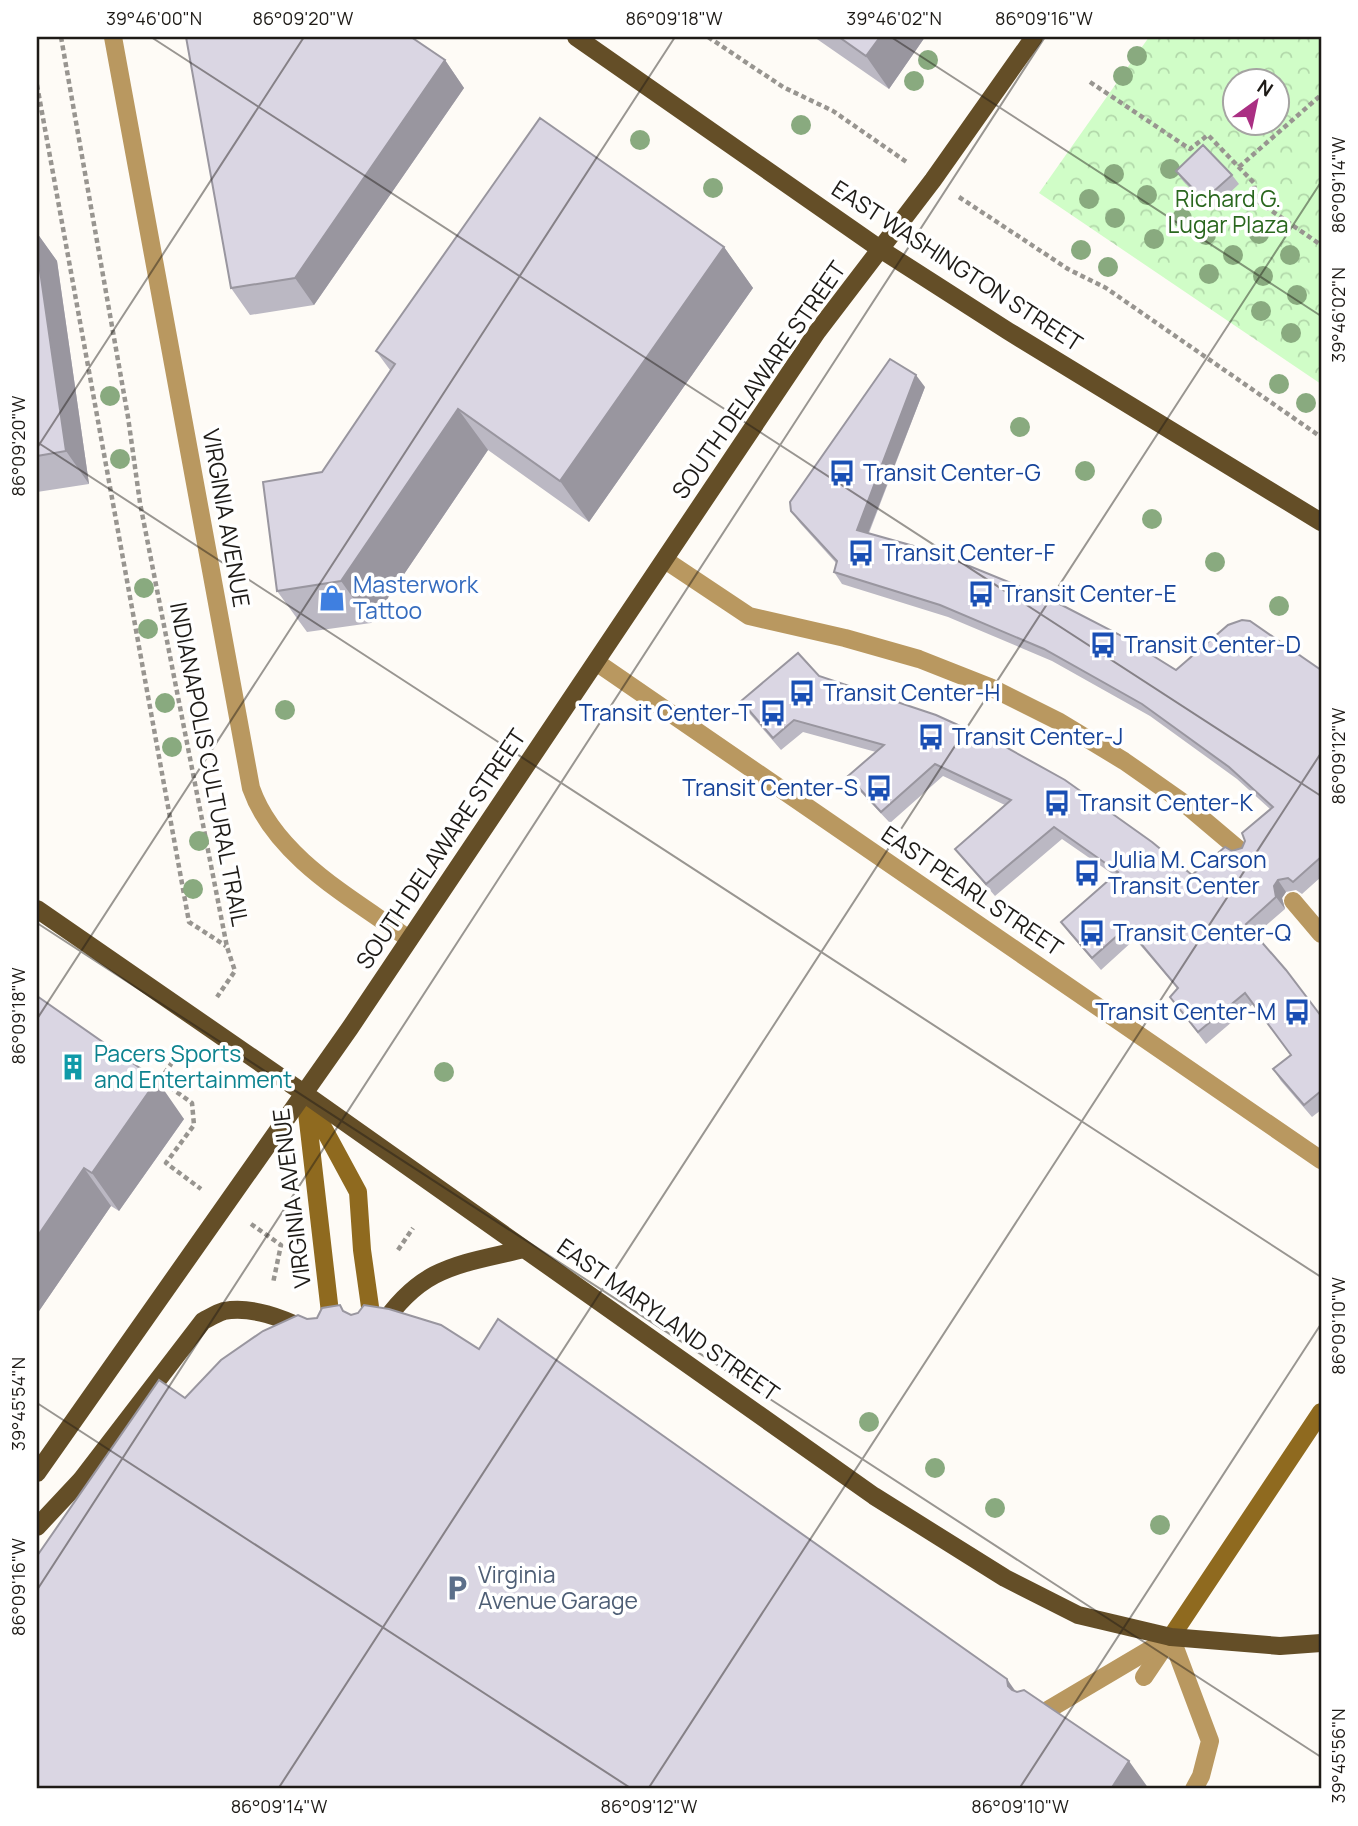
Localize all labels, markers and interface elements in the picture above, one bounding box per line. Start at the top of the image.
text: 39°46'00"N [106,6,202,30]
text: 86°09'20"W [253,6,354,30]
text: 86°09'18"W [625,6,723,30]
text: 39°46'02"N [846,6,942,30]
text: 86°09'16"W [995,6,1093,30]
north arrow [1222,66,1292,136]
text: N [1252,73,1278,102]
text: 86°09'14"W [1326,136,1350,233]
street label: EAST WASHINGTON STREET [826,172,1089,358]
park label: Richard G. Lugar Plaza [1168,182,1289,240]
street label: SOUTH DELAWARE STREET [664,254,853,505]
text: 39°46'02"N [1326,267,1350,363]
text: 86°09'20"W [6,395,30,496]
street label: VIRGINIA AVENUE [196,426,258,610]
place label: Transit Center-G [863,456,1041,488]
bus stop icon: Transit Center-G [827,458,857,488]
place label: Transit Center-F [882,536,1055,568]
bus stop icon: Transit Center-F [846,538,876,568]
place label: Masterwork Tattoo [353,568,479,626]
place label: Transit Center-E [1002,577,1177,609]
bus stop icon: Transit Center-E [966,579,996,609]
shop icon: Masterwork Tattoo [317,583,347,613]
street label: INDIANAPOLIS CULTURAL TRAIL [163,599,257,929]
place label: Transit Center-D [1124,628,1301,660]
bus stop icon: Transit Center-D [1088,630,1118,660]
place label: Transit Center-H [823,676,1000,708]
bus stop icon: Transit Center-H [787,678,817,708]
place label: Transit Center-T [579,696,752,728]
bus stop icon: Transit Center-T [758,698,788,728]
text: 86°09'12"W [1326,707,1350,804]
place label: Transit Center-J [952,720,1123,752]
street label: SOUTH DELAWARE STREET [348,722,533,975]
bus stop icon: Transit Center-J [916,722,946,752]
place label: Transit Center-S [682,771,858,803]
bus stop icon: Transit Center-S [864,773,894,803]
place label: Transit Center-K [1078,786,1253,818]
bus stop icon: Transit Center-K [1042,788,1072,818]
street label: EAST PEARL STREET [875,817,1070,963]
place label: Julia M. Carson Transit Center [1108,843,1267,901]
bus stop icon: Julia M. Carson Transit Center [1072,858,1102,888]
place label: Transit Center-Q [1113,916,1291,948]
bus stop icon: Transit Center-Q [1077,918,1107,948]
text: 86°09'18"W [6,967,30,1065]
place label: Transit Center-M [1095,995,1276,1027]
bus stop icon: Transit Center-M [1282,997,1312,1027]
place label: Pacers Sports and Entertainment [94,1037,292,1095]
building icon: Pacers Sports and Entertainment [58,1052,88,1082]
street label: VIRGINIA AVENUE [264,1107,318,1290]
street label: EAST MARYLAND STREET [551,1230,786,1408]
text: 86°09'10"W [1326,1277,1350,1375]
text: 39°45'54"N [6,1357,30,1451]
text: 86°09'16"W [6,1538,30,1636]
place label: Virginia Avenue Garage [478,1558,638,1616]
parking icon: Virginia Avenue Garage [442,1573,472,1603]
text: 39°45'56"N [1326,1708,1350,1804]
text: 86°09'14"W [231,1794,328,1818]
text: 86°09'12"W [601,1794,698,1818]
text: 86°09'10"W [971,1794,1069,1818]

